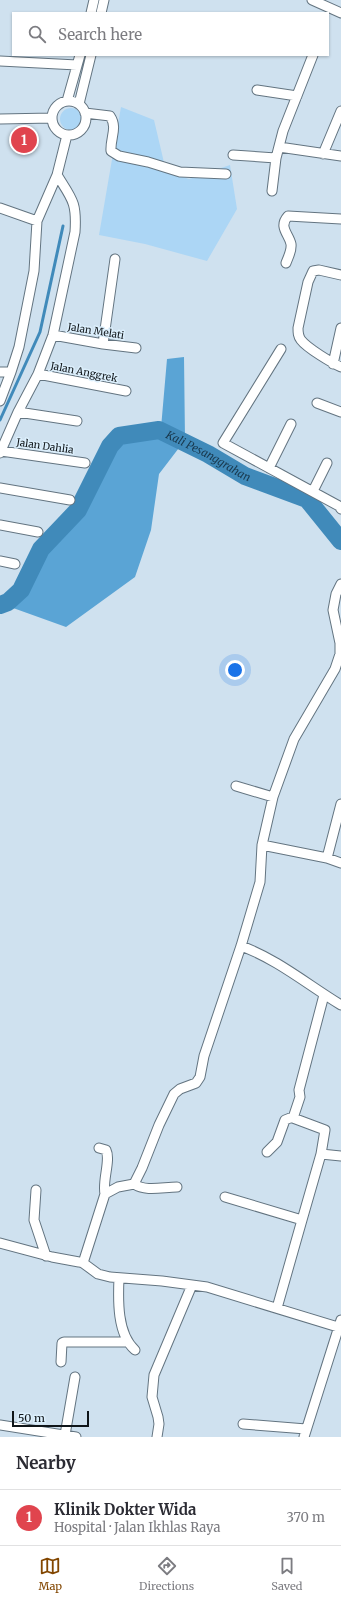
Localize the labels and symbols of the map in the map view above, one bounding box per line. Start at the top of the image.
pin: 1 [11,125,37,155]
street label: Jalan Melati [66,320,125,342]
street label: Jalan Anggrek [48,359,119,385]
water label: Kali Pesanggrahan [163,427,253,485]
street label: Jalan Dahlia [15,435,75,457]
your location [225,660,245,680]
scale bar [12,1409,89,1428]

